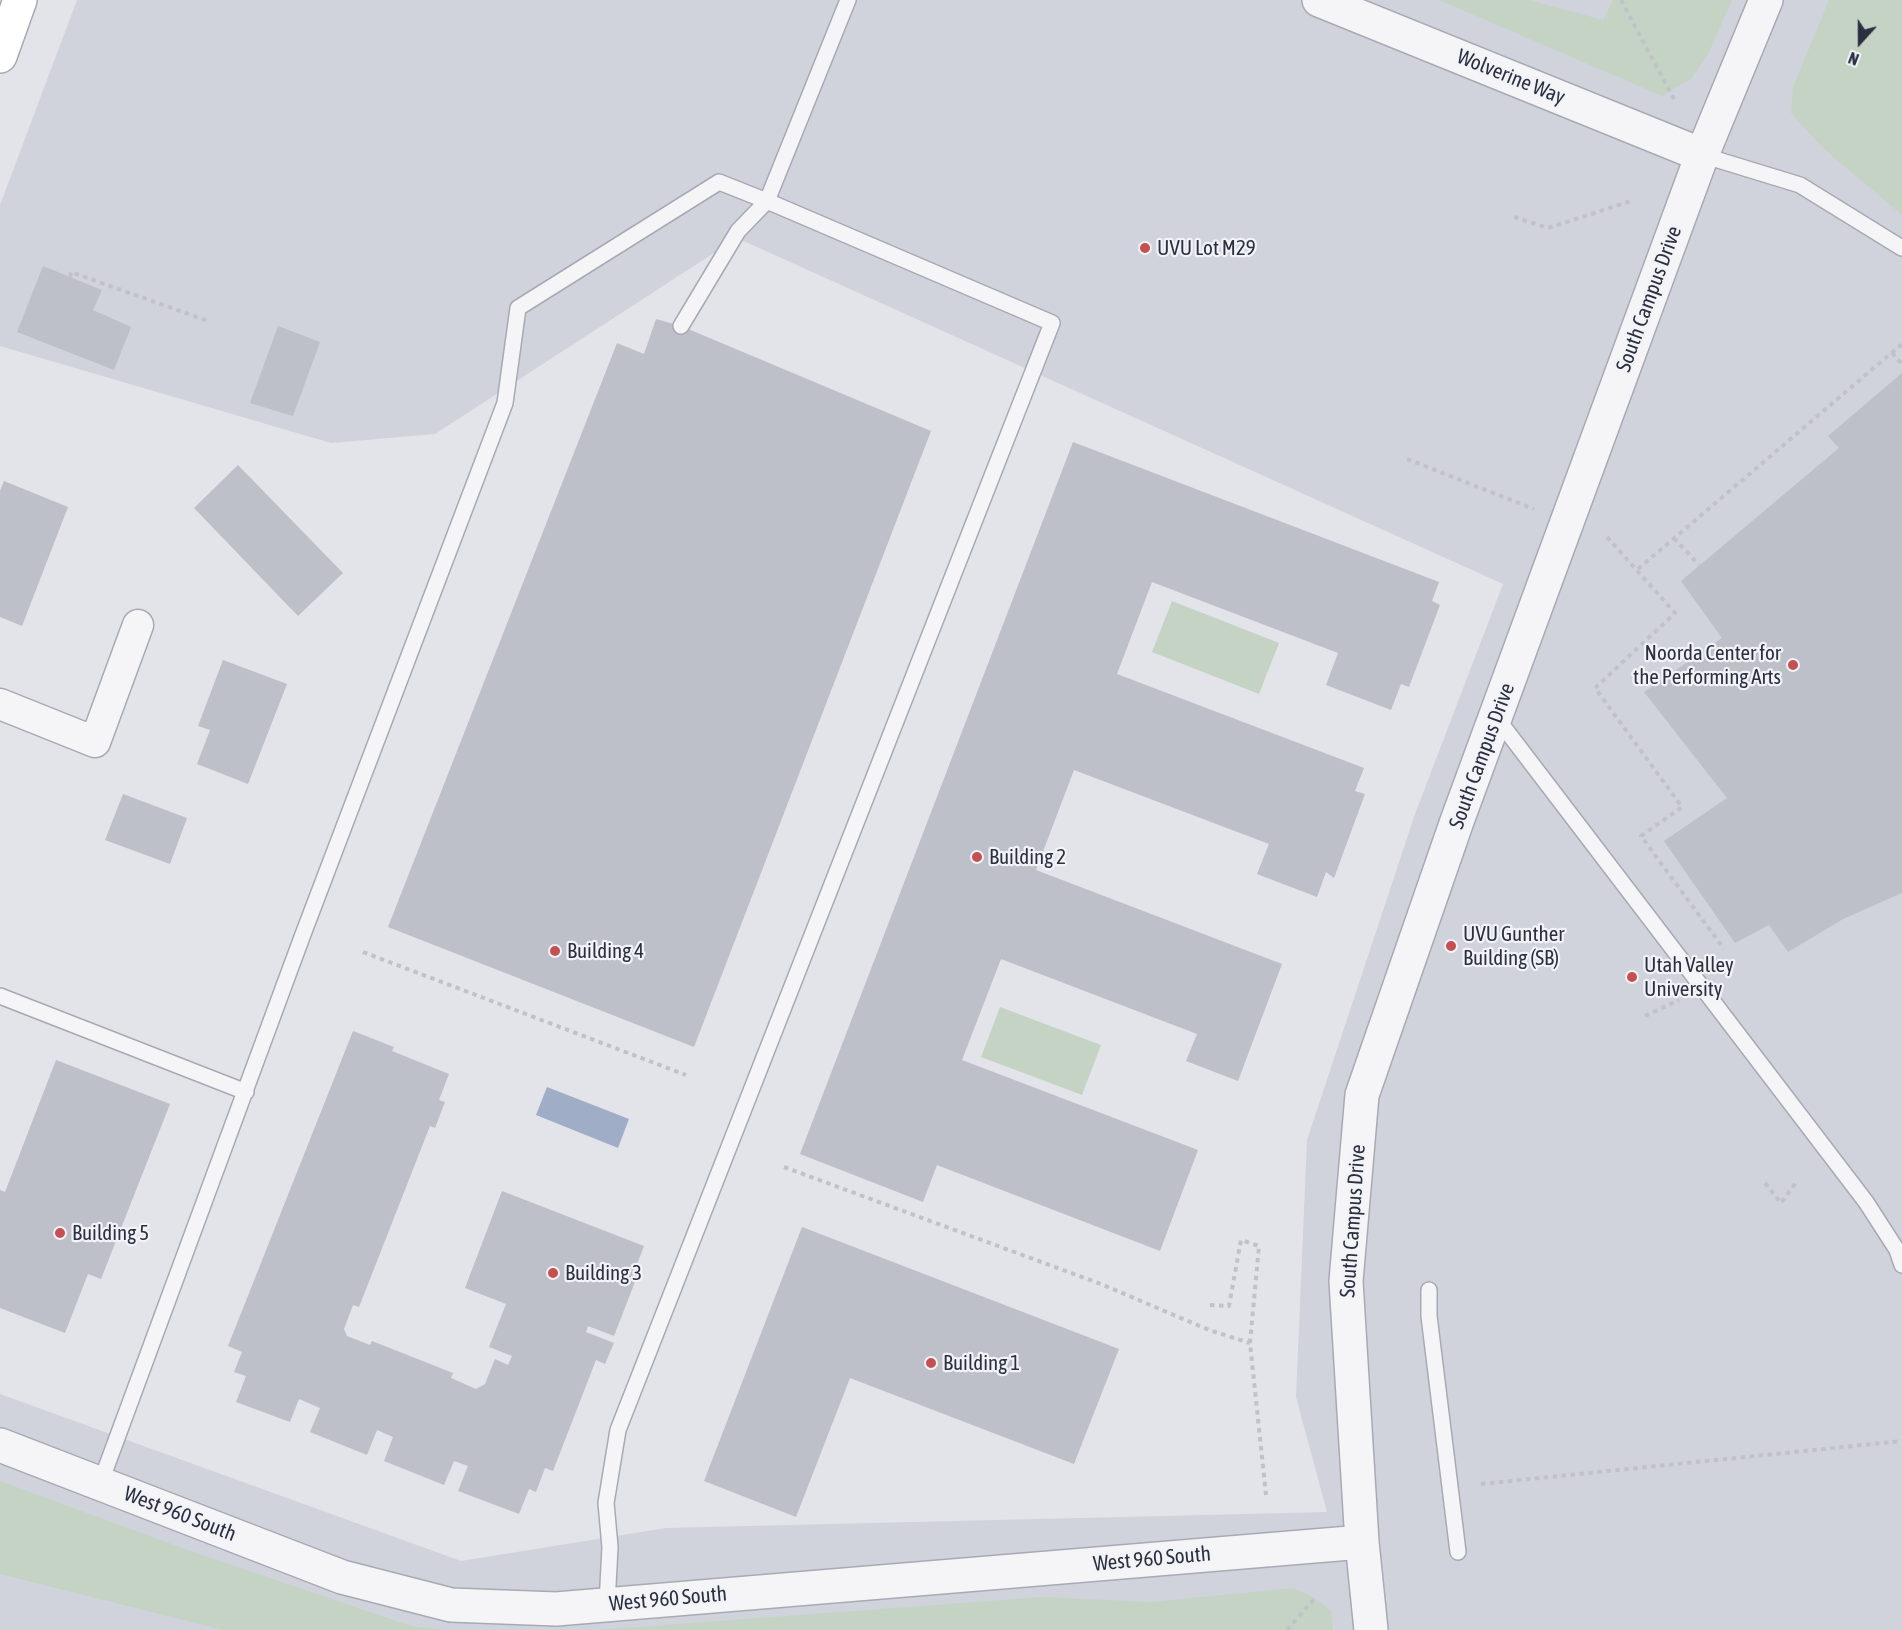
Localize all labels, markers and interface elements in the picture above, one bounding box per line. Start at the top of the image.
north arrow [1830,12,1890,72]
street label: Wolverine Way [1453,44,1569,110]
text: N [1846,49,1861,69]
street label: South Campus Drive [1611,223,1687,375]
place label: UVU Lot M29 [1157,235,1256,261]
marker: UVU Lot M29 [1138,241,1152,255]
place label: Noorda Center for the Performing Arts [1633,640,1781,690]
marker: Noorda Center for the Performing Arts [1786,658,1800,672]
street label: South Campus Drive [1444,680,1520,832]
place label: Building 2 [989,844,1066,870]
marker: Building 2 [970,850,984,864]
place label: UVU Gunther Building (SB) [1463,921,1564,971]
place label: Building 4 [567,938,644,964]
marker: UVU Gunther Building (SB) [1444,939,1458,953]
marker: Building 4 [548,944,562,958]
place label: Utah Valley University [1644,952,1734,1002]
marker: Utah Valley University [1625,970,1639,984]
street label: South Campus Drive [1335,1144,1371,1298]
place label: Building 5 [72,1220,149,1246]
marker: Building 5 [53,1226,67,1240]
place label: Building 3 [565,1260,642,1286]
marker: Building 3 [546,1266,560,1280]
place label: Building 1 [943,1350,1020,1376]
marker: Building 1 [924,1356,938,1370]
street label: West 960 South [120,1481,240,1547]
street label: West 960 South [1092,1541,1212,1577]
street label: West 960 South [608,1581,728,1617]

